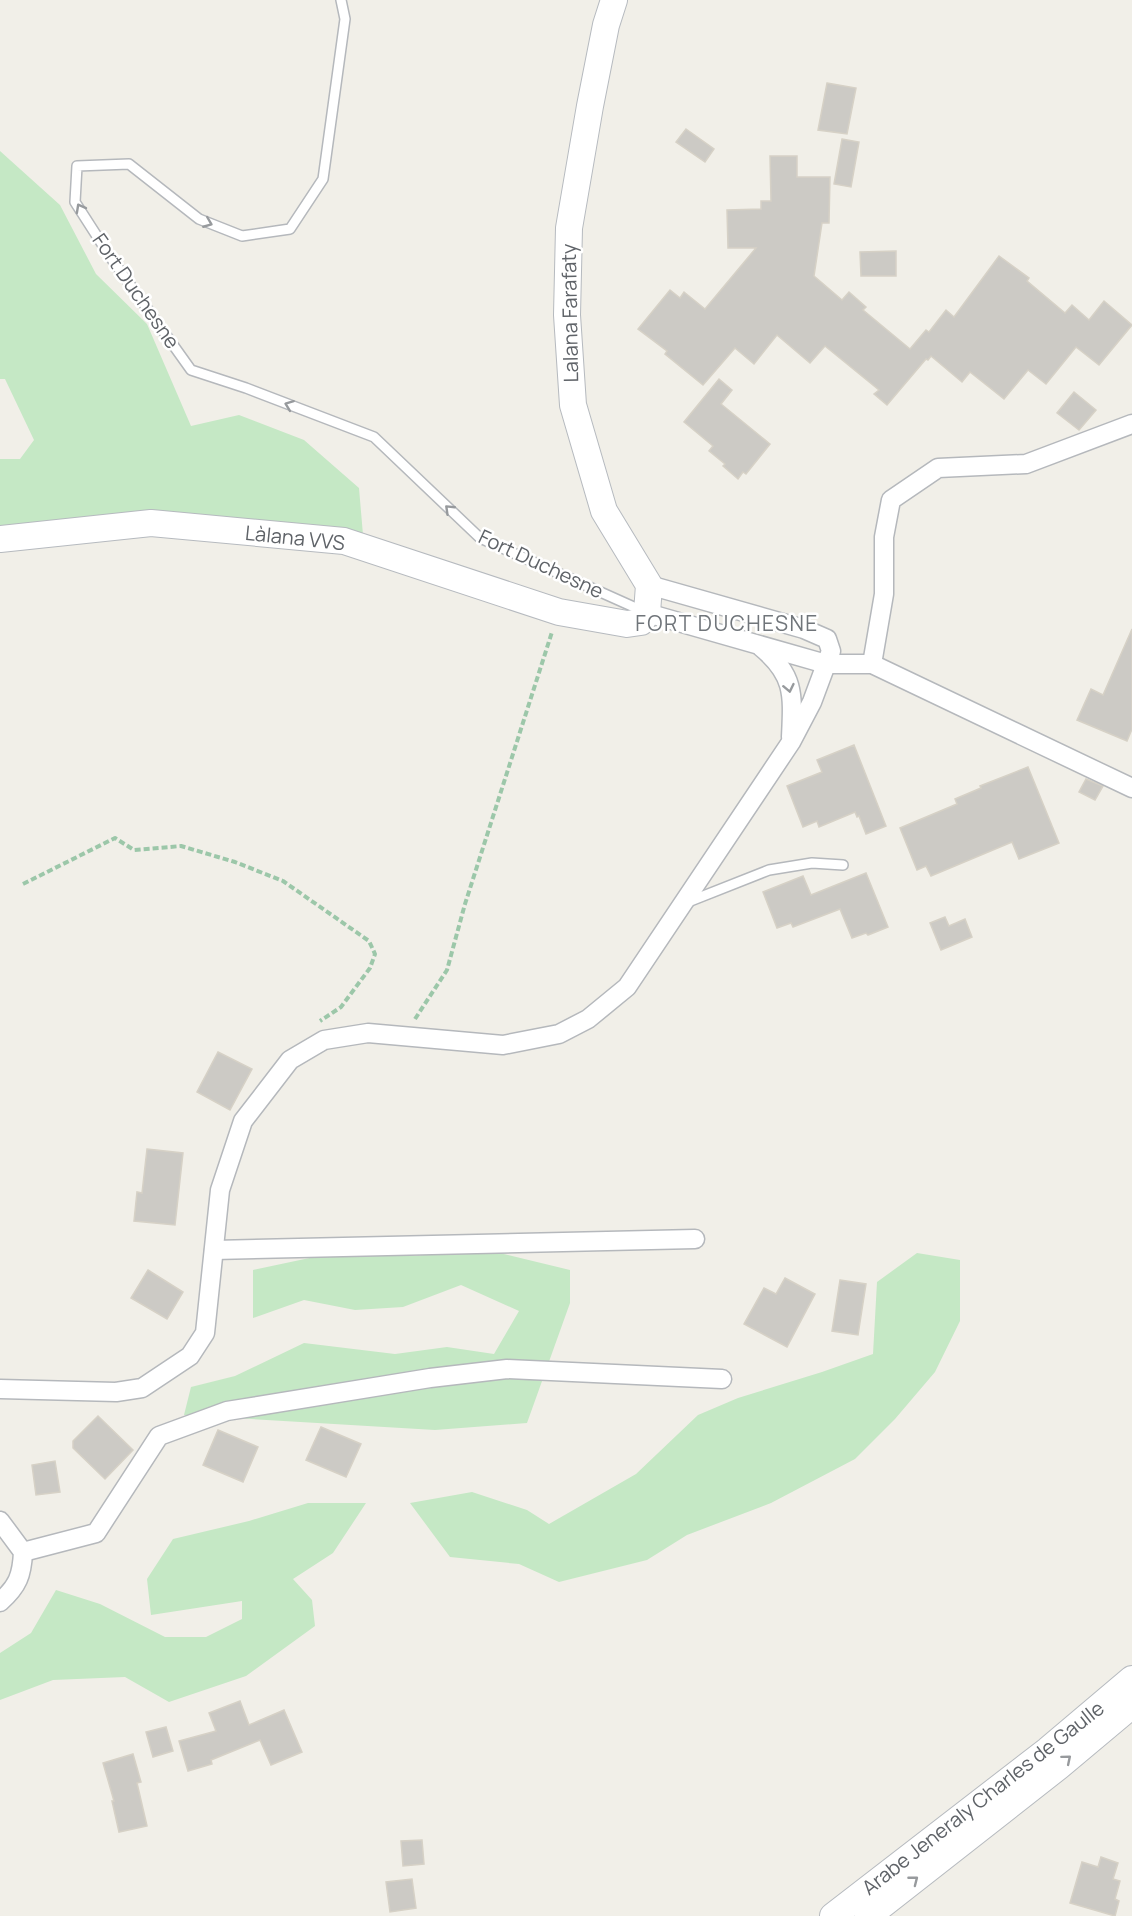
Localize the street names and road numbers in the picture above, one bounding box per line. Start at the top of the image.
street label: Fort Duchesne [87,228,186,354]
street label: Lalana Farafaty [555,243,584,383]
street label: Làlana VVS [244,519,346,556]
street label: Fort Duchesne [474,523,608,604]
street label: Arabe Jeneraly Charles de Gaulle [856,1694,1109,1901]

